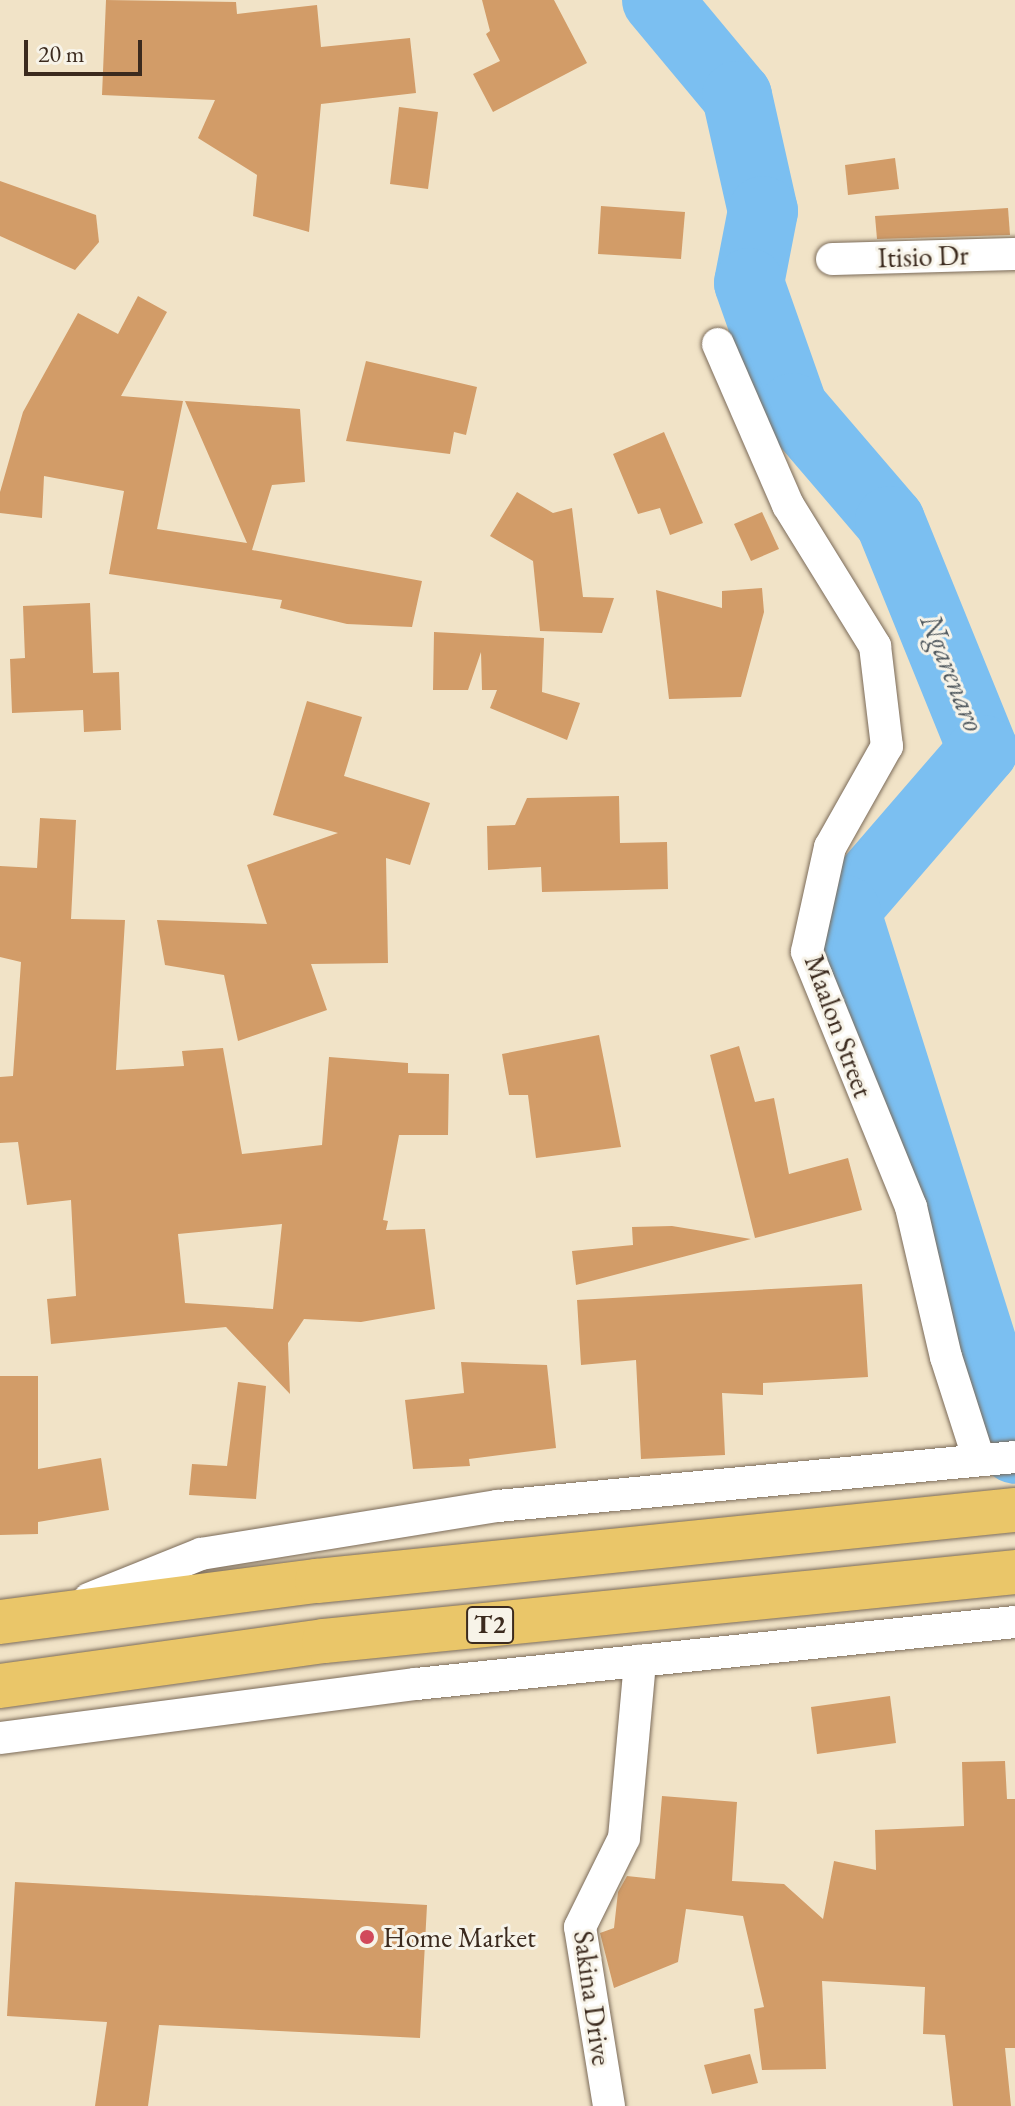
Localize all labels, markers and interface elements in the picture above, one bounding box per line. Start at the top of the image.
scale bar [28,24,146,74]
text: 20 m [38,38,85,69]
street label: Itisio Dr [877,238,969,274]
water label: Ngarenaro [912,609,992,737]
street label: Maalon Street [798,950,880,1102]
road number: T2 [466,1603,514,1647]
place label: Home Market [383,1920,536,1954]
marker: Home Market [358,1928,376,1946]
street label: Sakina Drive [567,1929,619,2067]

